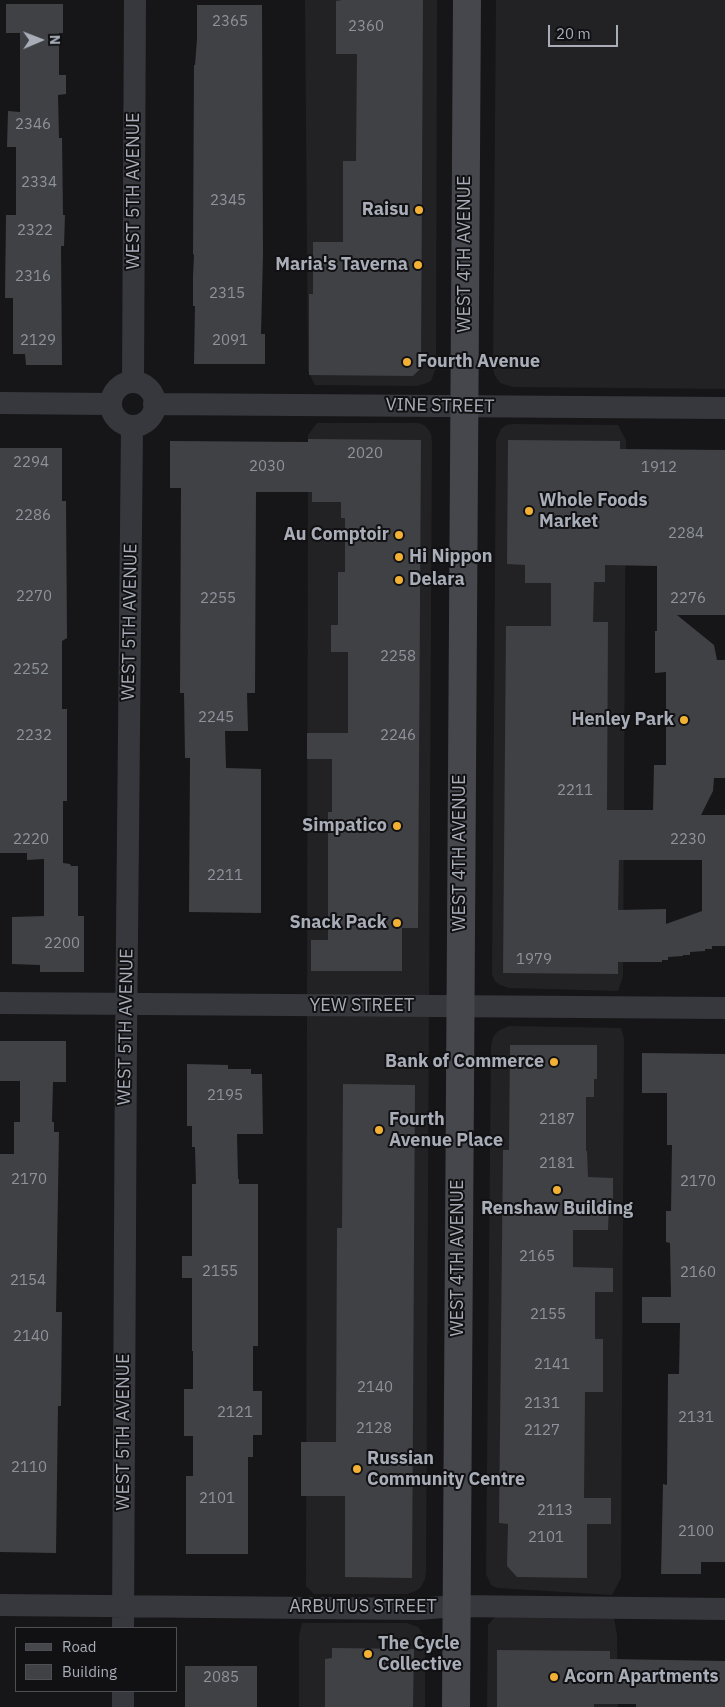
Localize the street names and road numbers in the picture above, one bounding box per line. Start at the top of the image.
street label: WEST 5TH AVENUE [123,112,145,270]
street label: WEST 4TH AVENUE [454,175,476,333]
street label: VINE STREET [385,394,495,418]
street label: WEST 5TH AVENUE [118,543,142,701]
street label: WEST 4TH AVENUE [449,774,471,932]
street label: WEST 5TH AVENUE [114,948,138,1106]
street label: YEW STREET [310,995,414,1017]
street label: WEST 4TH AVENUE [447,1179,469,1337]
street label: WEST 5TH AVENUE [113,1353,135,1511]
street label: ARBUTUS STREET [289,1596,437,1618]

